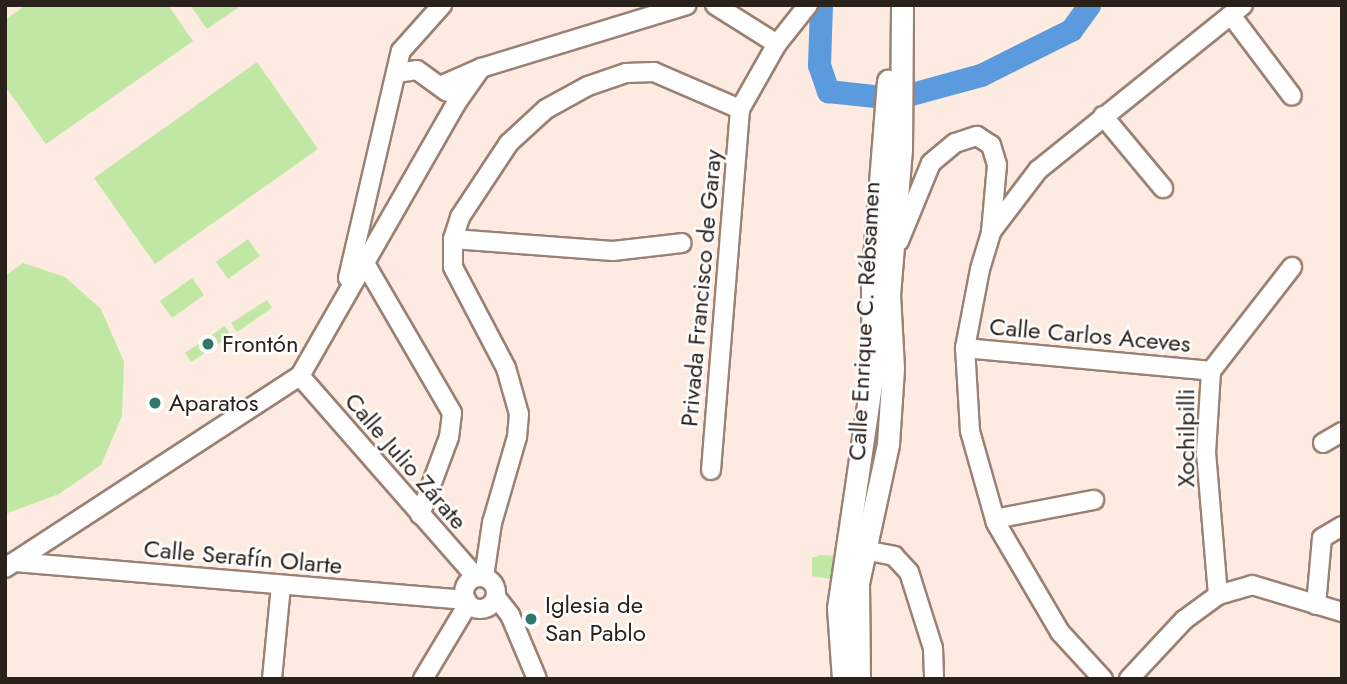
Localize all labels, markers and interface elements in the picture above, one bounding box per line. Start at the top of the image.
street label: Privada Francisco de Garay [675,148,727,428]
street label: Calle Enrique C. Rébsamen [842,181,886,461]
street label: Calle Carlos Aceves [988,312,1192,358]
place label: Frontón [222,330,299,358]
marker: Frontón [200,336,216,352]
street label: Calle Julio Zárate [339,387,473,535]
place label: Aparatos [169,389,258,417]
street label: Xochilpilli [1172,389,1200,487]
marker: Aparatos [147,395,163,411]
street label: Calle Serafín Olarte [143,534,343,580]
place label: Iglesia de San Pablo [545,591,646,647]
marker: Iglesia de San Pablo [523,611,539,627]

